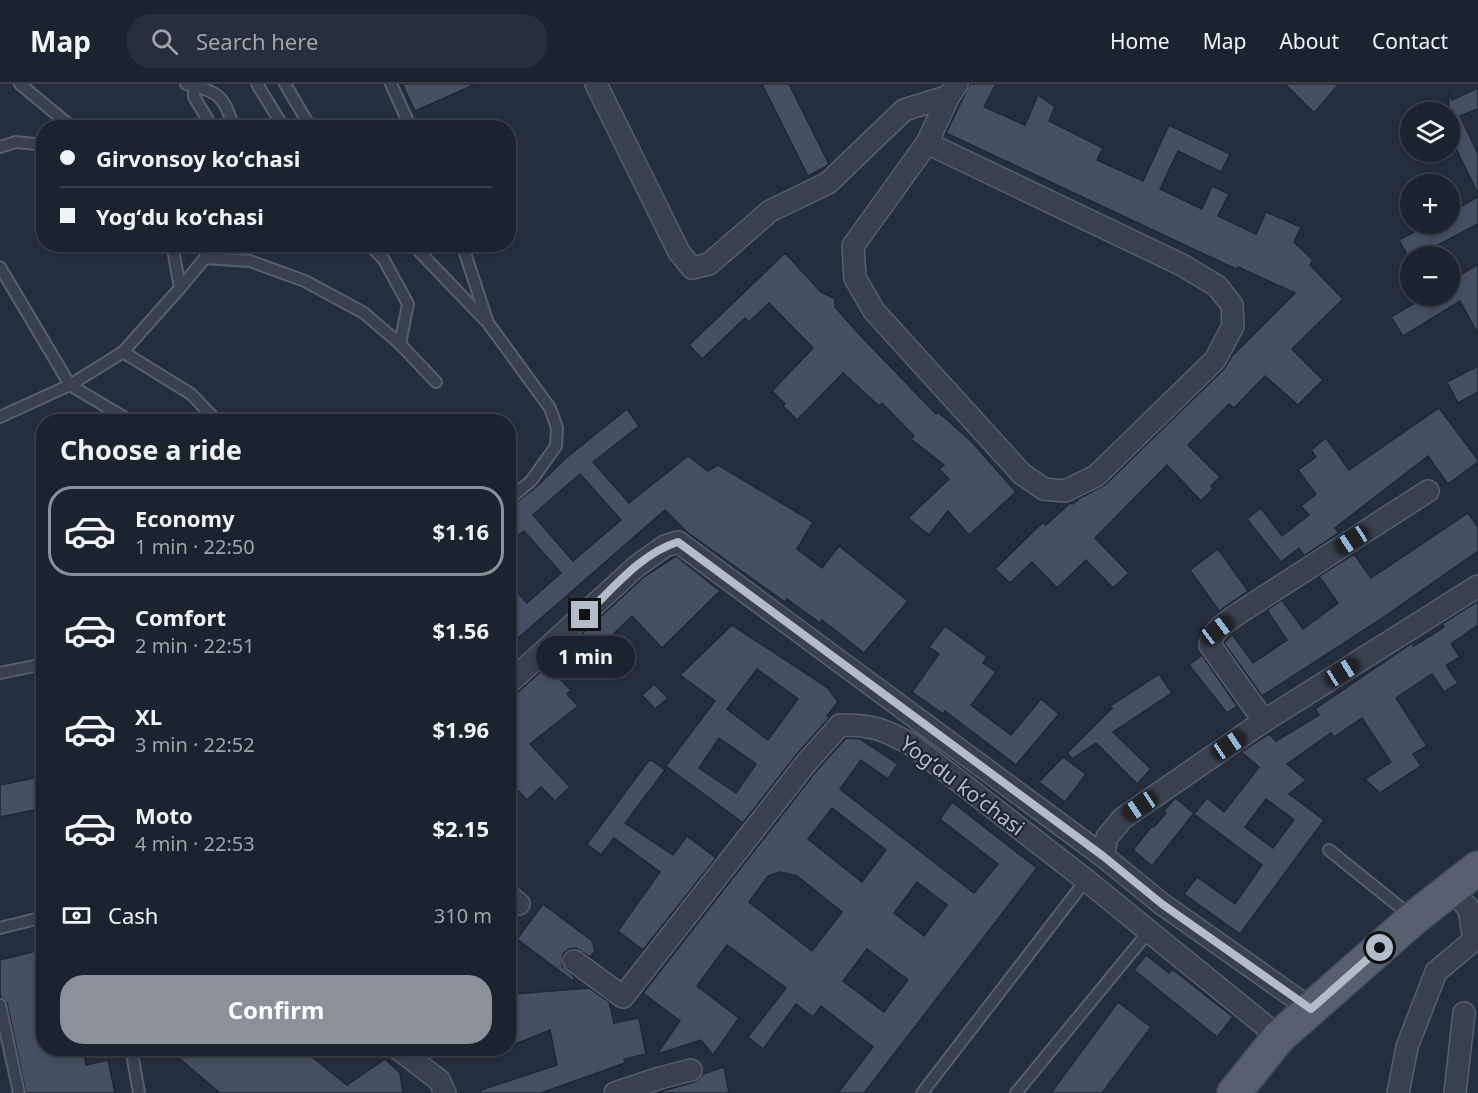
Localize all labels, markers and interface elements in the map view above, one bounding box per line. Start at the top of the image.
search box [127,14,547,68]
text: Map [30,22,91,60]
icon: search [148,25,181,58]
text: Search here [196,26,318,56]
text: Home [1110,27,1170,55]
text: Map [1203,27,1246,55]
text: About [1279,27,1339,55]
text: Contact [1372,27,1448,55]
map controls [1400,102,1460,306]
button: layers [1400,102,1460,162]
text: Girvonsoy koʻchasi [96,143,300,173]
button: + [1400,174,1460,234]
text: Yogʻdu koʻchasi [96,201,264,231]
button: − [1400,246,1460,306]
text: Choose a ride [60,431,242,468]
text: Economy [135,503,234,533]
icon: car [63,504,117,558]
text: $1.16 [432,516,489,546]
car [1332,523,1372,557]
text: 1 min · 22:50 [135,533,255,560]
route end [571,601,598,628]
text: Comfort [135,602,226,632]
icon: car [63,603,117,657]
car [1197,612,1237,648]
text: $1.56 [432,615,489,645]
text: 2 min · 22:51 [135,632,255,659]
callout: 1 min [536,636,634,678]
text: 1 min [558,643,613,670]
car [1322,655,1362,689]
text: XL [135,701,162,731]
icon: car [63,702,117,756]
text: $1.96 [432,714,489,744]
car [1209,727,1249,763]
street label: Yogʻdu koʻchasi [895,729,1031,841]
text: 3 min · 22:52 [135,731,255,758]
car [1120,788,1160,824]
text: Moto [135,800,193,830]
icon: car [63,801,117,855]
text: $2.15 [432,813,489,843]
text: 4 min · 22:53 [135,830,255,857]
icon: cash [60,899,93,932]
text: Cash [108,900,158,930]
text: 310 m [434,902,492,929]
route start [1366,934,1393,961]
button: Confirm [60,975,492,1044]

